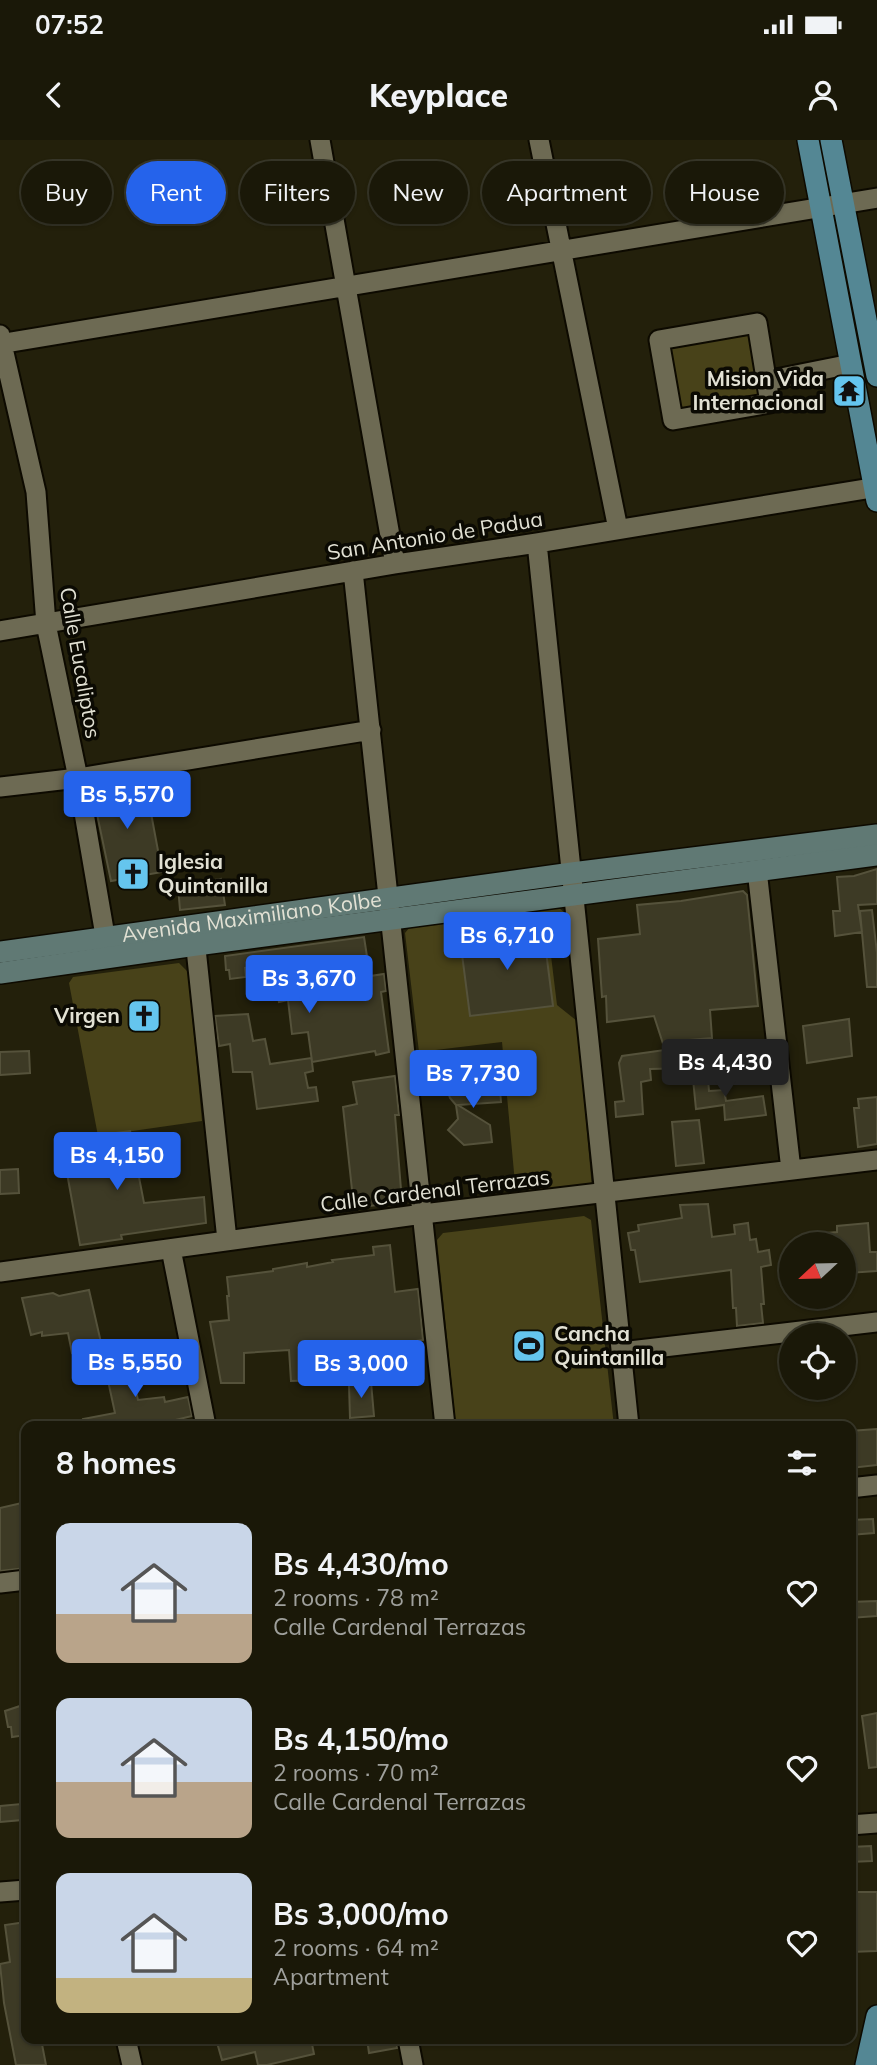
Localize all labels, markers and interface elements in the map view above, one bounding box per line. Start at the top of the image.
text: 07:52 [35,8,104,41]
text: Keyplace [369,75,508,115]
icon: back [35,76,73,114]
icon: person [804,76,842,114]
chip: Buy [21,161,112,224]
chip: Rent [126,161,226,224]
chip: Filters [240,161,355,224]
chip: New [369,161,468,224]
chip: Apartment [482,161,651,224]
chip: House [665,161,784,224]
place label: Mision Vida Internacional [692,365,824,415]
temple icon: Mision Vida Internacional [830,372,868,410]
street label: San Antonio de Padua [325,505,544,565]
street label: Calle Eucaliptos [55,585,107,740]
pin: Bs 5,570 [55,772,199,831]
text: Bs 5,570 [80,779,174,808]
place label: Iglesia Quintanilla [158,848,268,898]
church icon: Iglesia Quintanilla [114,855,152,893]
street label: Avenida Maximiliano Kolbe [120,885,383,947]
pin: Bs 6,710 [435,912,579,972]
text: Bs 6,710 [460,920,554,949]
pin: Bs 3,670 [237,956,381,1015]
text: Bs 3,670 [262,963,356,992]
church icon: Virgen [125,997,163,1035]
place label: Virgen [53,1002,120,1028]
pin: Bs 4,430 [653,1040,797,1099]
text: Bs 4,430 [678,1047,772,1076]
pin: Bs 7,730 [401,1051,545,1110]
text: Bs 7,730 [426,1058,520,1087]
pin: Bs 4,150 [45,1132,189,1192]
text: Bs 4,150 [70,1140,164,1169]
street label: Calle Cardenal Terrazas [319,1163,551,1217]
north arrow [779,1232,856,1309]
map controls [779,1232,856,1400]
place label: Cancha Quintanilla [554,1320,664,1370]
button: locate [779,1323,856,1400]
sports icon: Cancha Quintanilla [510,1327,548,1365]
pin: Bs 5,550 [63,1340,207,1399]
pin: Bs 3,000 [289,1340,433,1400]
text: Bs 5,550 [88,1347,182,1376]
text: Bs 3,000 [314,1348,408,1377]
text: 8 homes [56,1444,177,1482]
icon: filters [783,1444,821,1482]
text: Bs 4,430/mo [273,1545,449,1583]
icon: home [112,1551,196,1635]
icon: heart [783,1574,821,1612]
text: 2 rooms · 78 m² [273,1583,439,1612]
text: Calle Cardenal Terrazas [273,1612,526,1641]
text: Bs 4,150/mo [273,1720,449,1758]
icon: home [112,1726,196,1810]
icon: heart [783,1749,821,1787]
text: 2 rooms · 70 m² [273,1758,439,1787]
text: Calle Cardenal Terrazas [273,1787,526,1816]
text: Bs 3,000/mo [273,1895,449,1933]
icon: home [112,1901,196,1985]
icon: heart [783,1924,821,1962]
text: 2 rooms · 64 m² [273,1933,439,1962]
text: Apartment [273,1962,389,1991]

